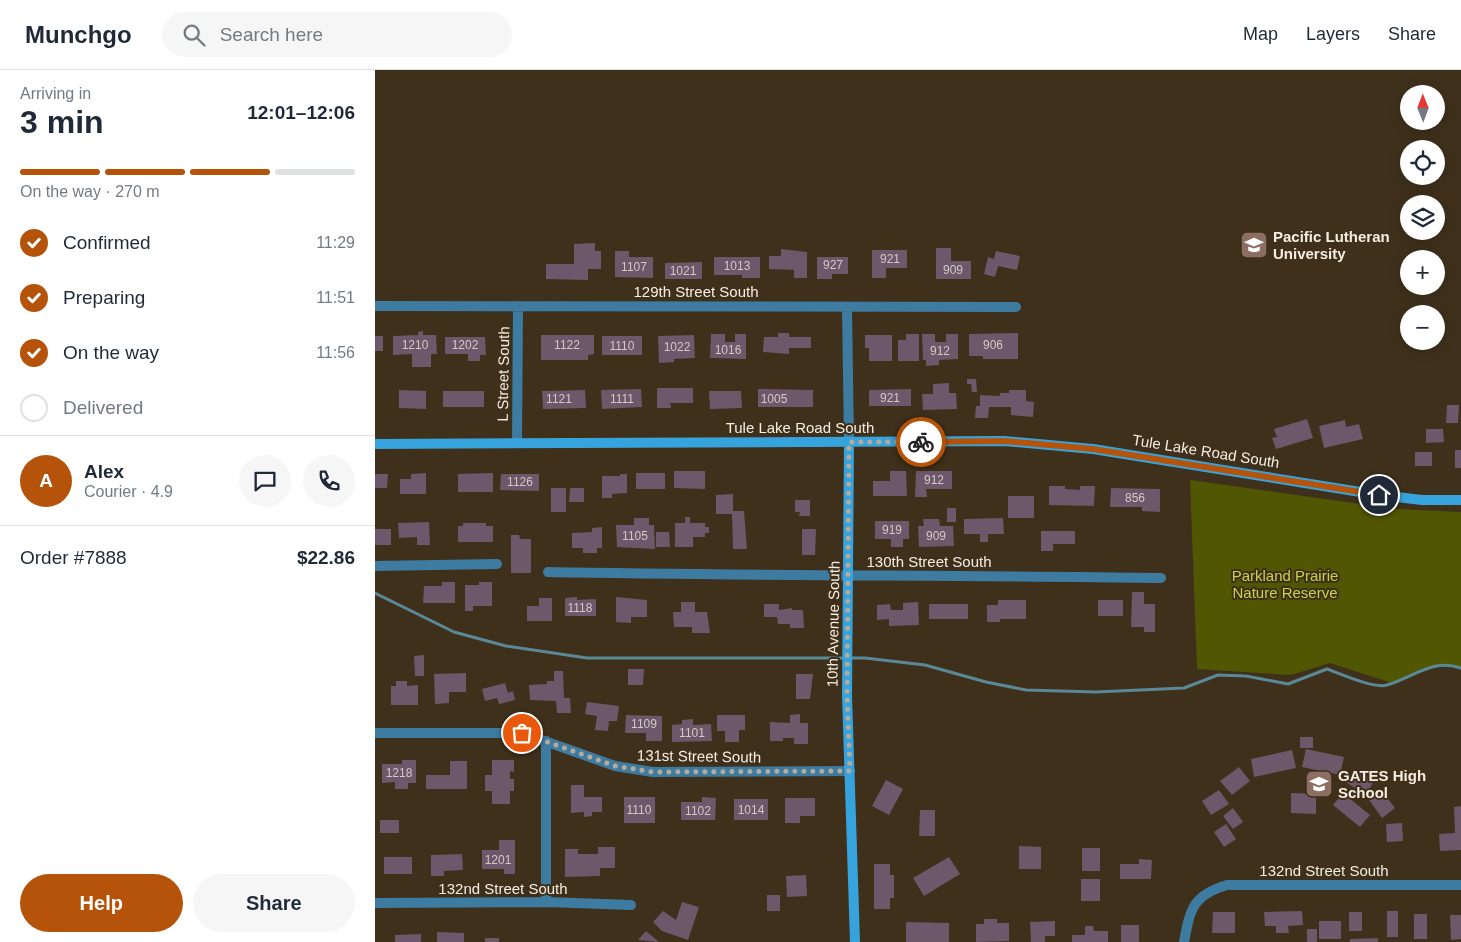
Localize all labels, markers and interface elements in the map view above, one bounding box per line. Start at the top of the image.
search box [162,12,512,57]
text: Munchgo [25,21,132,48]
icon: search [180,21,208,49]
text: Search here [220,24,323,45]
text: Map [1243,24,1278,44]
text: Layers [1306,24,1360,44]
text: Share [1388,24,1436,44]
text: Arriving in [20,85,91,102]
north arrow [1400,85,1445,130]
map controls [1400,85,1445,350]
text: 12:01–12:06 [247,102,355,123]
text: 3 min [20,104,104,140]
button: locate [1400,140,1445,185]
text: On the way · 270 m [20,183,160,200]
button: layers [1400,195,1445,240]
place label: Pacific Lutheran University [1273,228,1390,262]
icon: check [20,229,48,257]
school or university icon: Pacific Lutheran University [1239,230,1269,260]
text: Confirmed [63,232,151,253]
text: 11:29 [316,234,355,251]
button: + [1400,250,1445,295]
house number: 921 [880,252,900,266]
house number: 927 [823,258,843,272]
house number: 1013 [724,259,751,273]
house number: 1107 [621,260,647,274]
house number: 909 [943,263,963,277]
house number: 1021 [670,264,697,278]
street label: 129th Street South [633,283,759,300]
icon: check [20,284,48,312]
text: Preparing [63,287,145,308]
text: 11:51 [316,289,355,306]
button: − [1400,305,1445,350]
street label: L Street South [494,326,512,422]
house number: 1210 [402,338,429,352]
house number: 1202 [452,338,479,352]
house number: 1122 [554,338,580,352]
house number: 906 [983,338,1003,352]
icon: check [20,339,48,367]
house number: 1110 [610,339,635,353]
house number: 1022 [664,340,691,354]
text: On the way [63,342,159,363]
house number: 1016 [715,343,742,357]
text: 11:56 [316,344,355,361]
house number: 912 [930,344,950,358]
house number: 921 [880,391,900,405]
house number: 1121 [546,392,572,406]
house number: 1111 [610,392,634,406]
house number: 1005 [761,392,788,406]
text: Delivered [63,397,143,418]
courier [896,417,946,467]
street label: Tule Lake Road South [726,419,874,436]
icon: bike [907,428,935,456]
street label: Tule Lake Road South [1131,431,1281,471]
button: chat [239,455,291,507]
button: phone [303,455,355,507]
text: Alex [84,461,124,482]
text: A [39,470,53,491]
house number: 912 [924,473,944,487]
pin [1358,474,1400,516]
house number: 1126 [507,475,533,489]
icon: home [1365,481,1393,509]
text: Courier · 4.9 [84,483,173,500]
house number: 856 [1125,491,1145,505]
house number: 919 [882,523,902,537]
house number: 1105 [622,529,648,543]
house number: 909 [926,529,946,543]
text: Order #7888 [20,547,127,568]
text: $22.86 [297,547,355,568]
street label: 130th Street South [866,553,992,570]
street label: 10th Avenue South [823,561,843,687]
park label: Parkland Prairie Nature Reserve [1232,567,1338,601]
house number: 1118 [568,601,593,615]
pin [501,712,543,754]
house number: 1109 [631,717,657,731]
icon: bag [508,719,536,747]
house number: 1101 [679,726,705,740]
street label: 131st Street South [637,746,761,766]
house number: 1218 [386,766,413,780]
place label: GATES High School [1338,767,1426,801]
school or university icon: GATES High School [1304,769,1334,799]
house number: 1110 [627,803,652,817]
house number: 1014 [738,803,765,817]
house number: 1102 [685,804,711,818]
house number: 1201 [485,853,512,867]
street label: 132nd Street South [1259,862,1389,879]
button: Help [20,874,183,932]
button: Share [193,874,355,932]
street label: 132nd Street South [438,880,568,897]

